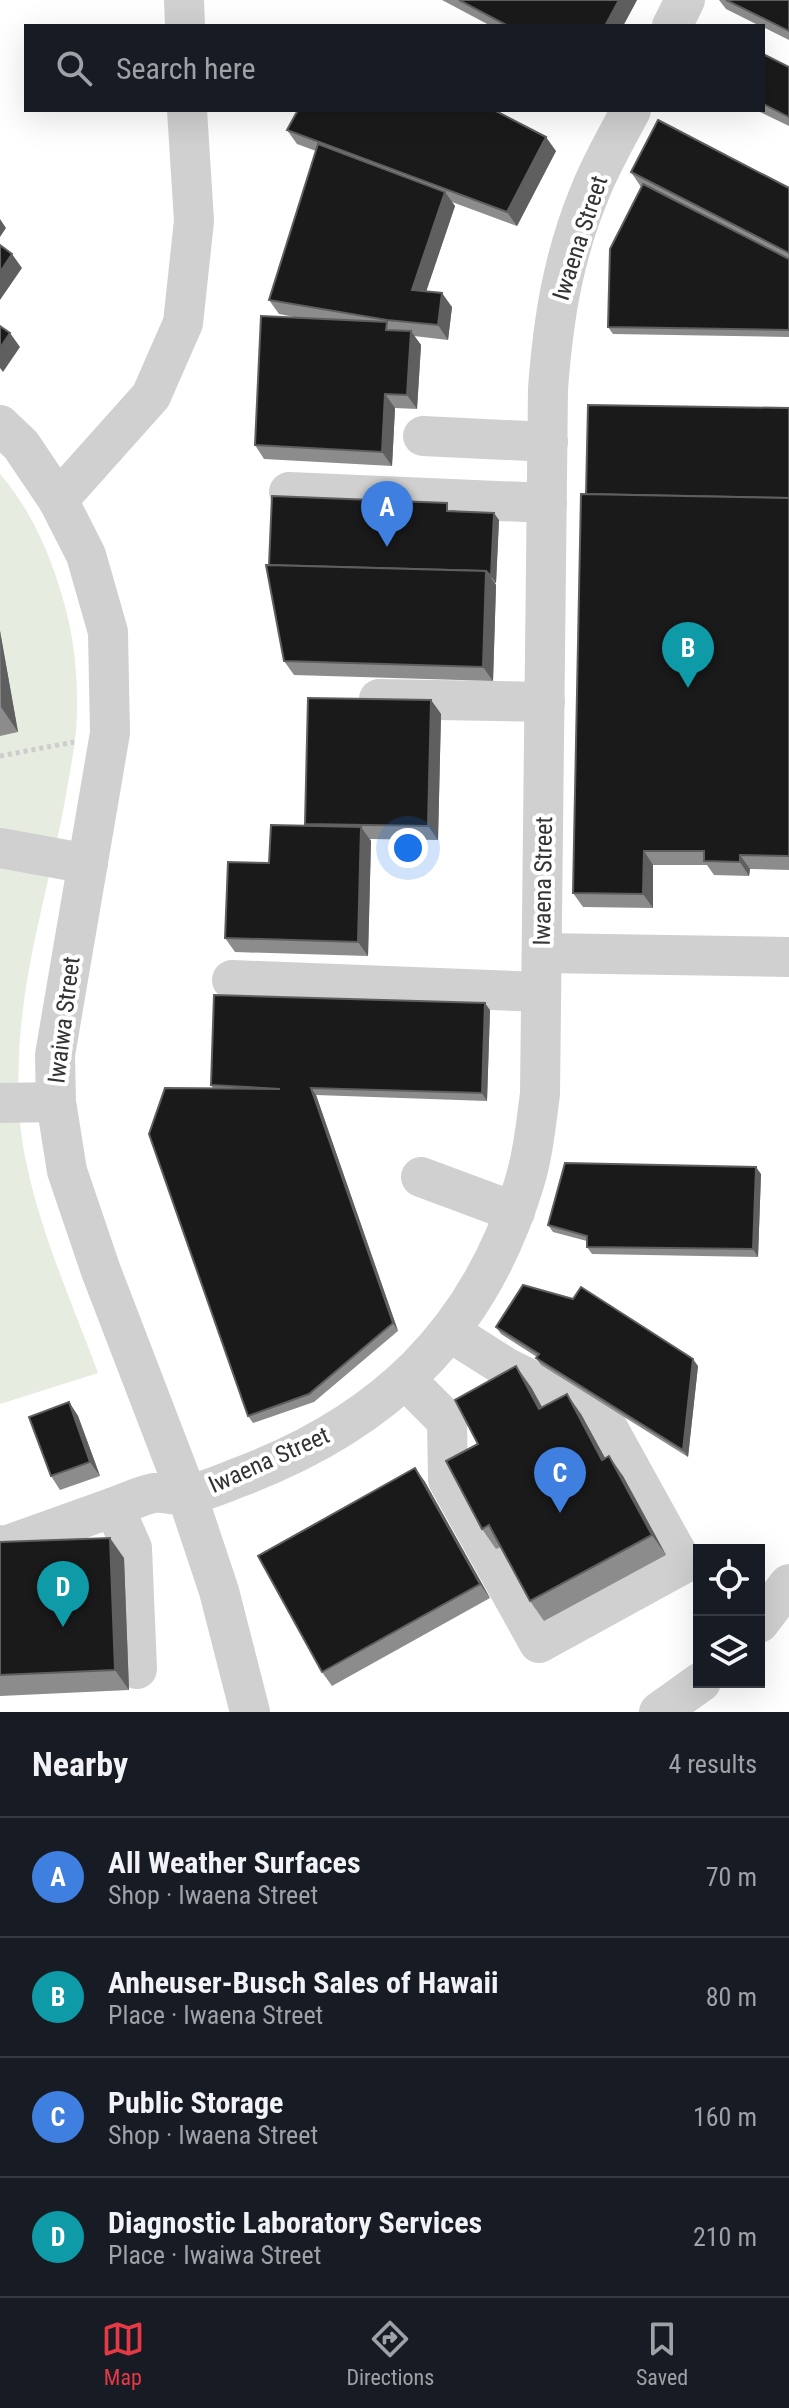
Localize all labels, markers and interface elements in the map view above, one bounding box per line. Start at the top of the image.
search box [24,24,765,112]
icon: search [52,46,96,90]
text: Search here [116,51,256,86]
street label: Iwaena Street [547,172,613,304]
pin: A [361,481,413,547]
pin: B [662,622,714,688]
street label: Iwaena Street [528,816,558,946]
your location [388,828,428,868]
street label: Iwaiwa Street [42,955,86,1085]
street label: Iwaena Street [204,1421,334,1499]
pin: C [534,1447,586,1513]
map controls [693,1544,765,1688]
button: locate [693,1544,765,1616]
pin: D [37,1561,89,1627]
button: layers [693,1616,765,1688]
text: Nearby [32,1744,128,1784]
text: 4 results [668,1749,757,1779]
text: All Weather Surfaces [108,1845,361,1880]
text: A [50,1862,66,1892]
text: 70 m [706,1862,757,1892]
text: Shop · Iwaena Street [108,1880,318,1910]
text: Anheuser-Busch Sales of Hawaii [108,1965,499,2000]
text: B [51,1982,65,2012]
text: 80 m [706,1982,757,2012]
text: Place · Iwaena Street [108,2000,323,2030]
text: Public Storage [108,2085,283,2120]
text: C [51,2102,65,2132]
text: 160 m [693,2102,757,2132]
text: Shop · Iwaena Street [108,2120,318,2150]
text: Diagnostic Laboratory Services [108,2205,482,2240]
text: D [51,2222,65,2252]
text: 210 m [693,2222,757,2252]
text: Place · Iwaiwa Street [108,2240,321,2270]
tab: Map [101,2317,145,2390]
tab: Directions [346,2317,434,2390]
tab: Saved [636,2317,688,2390]

